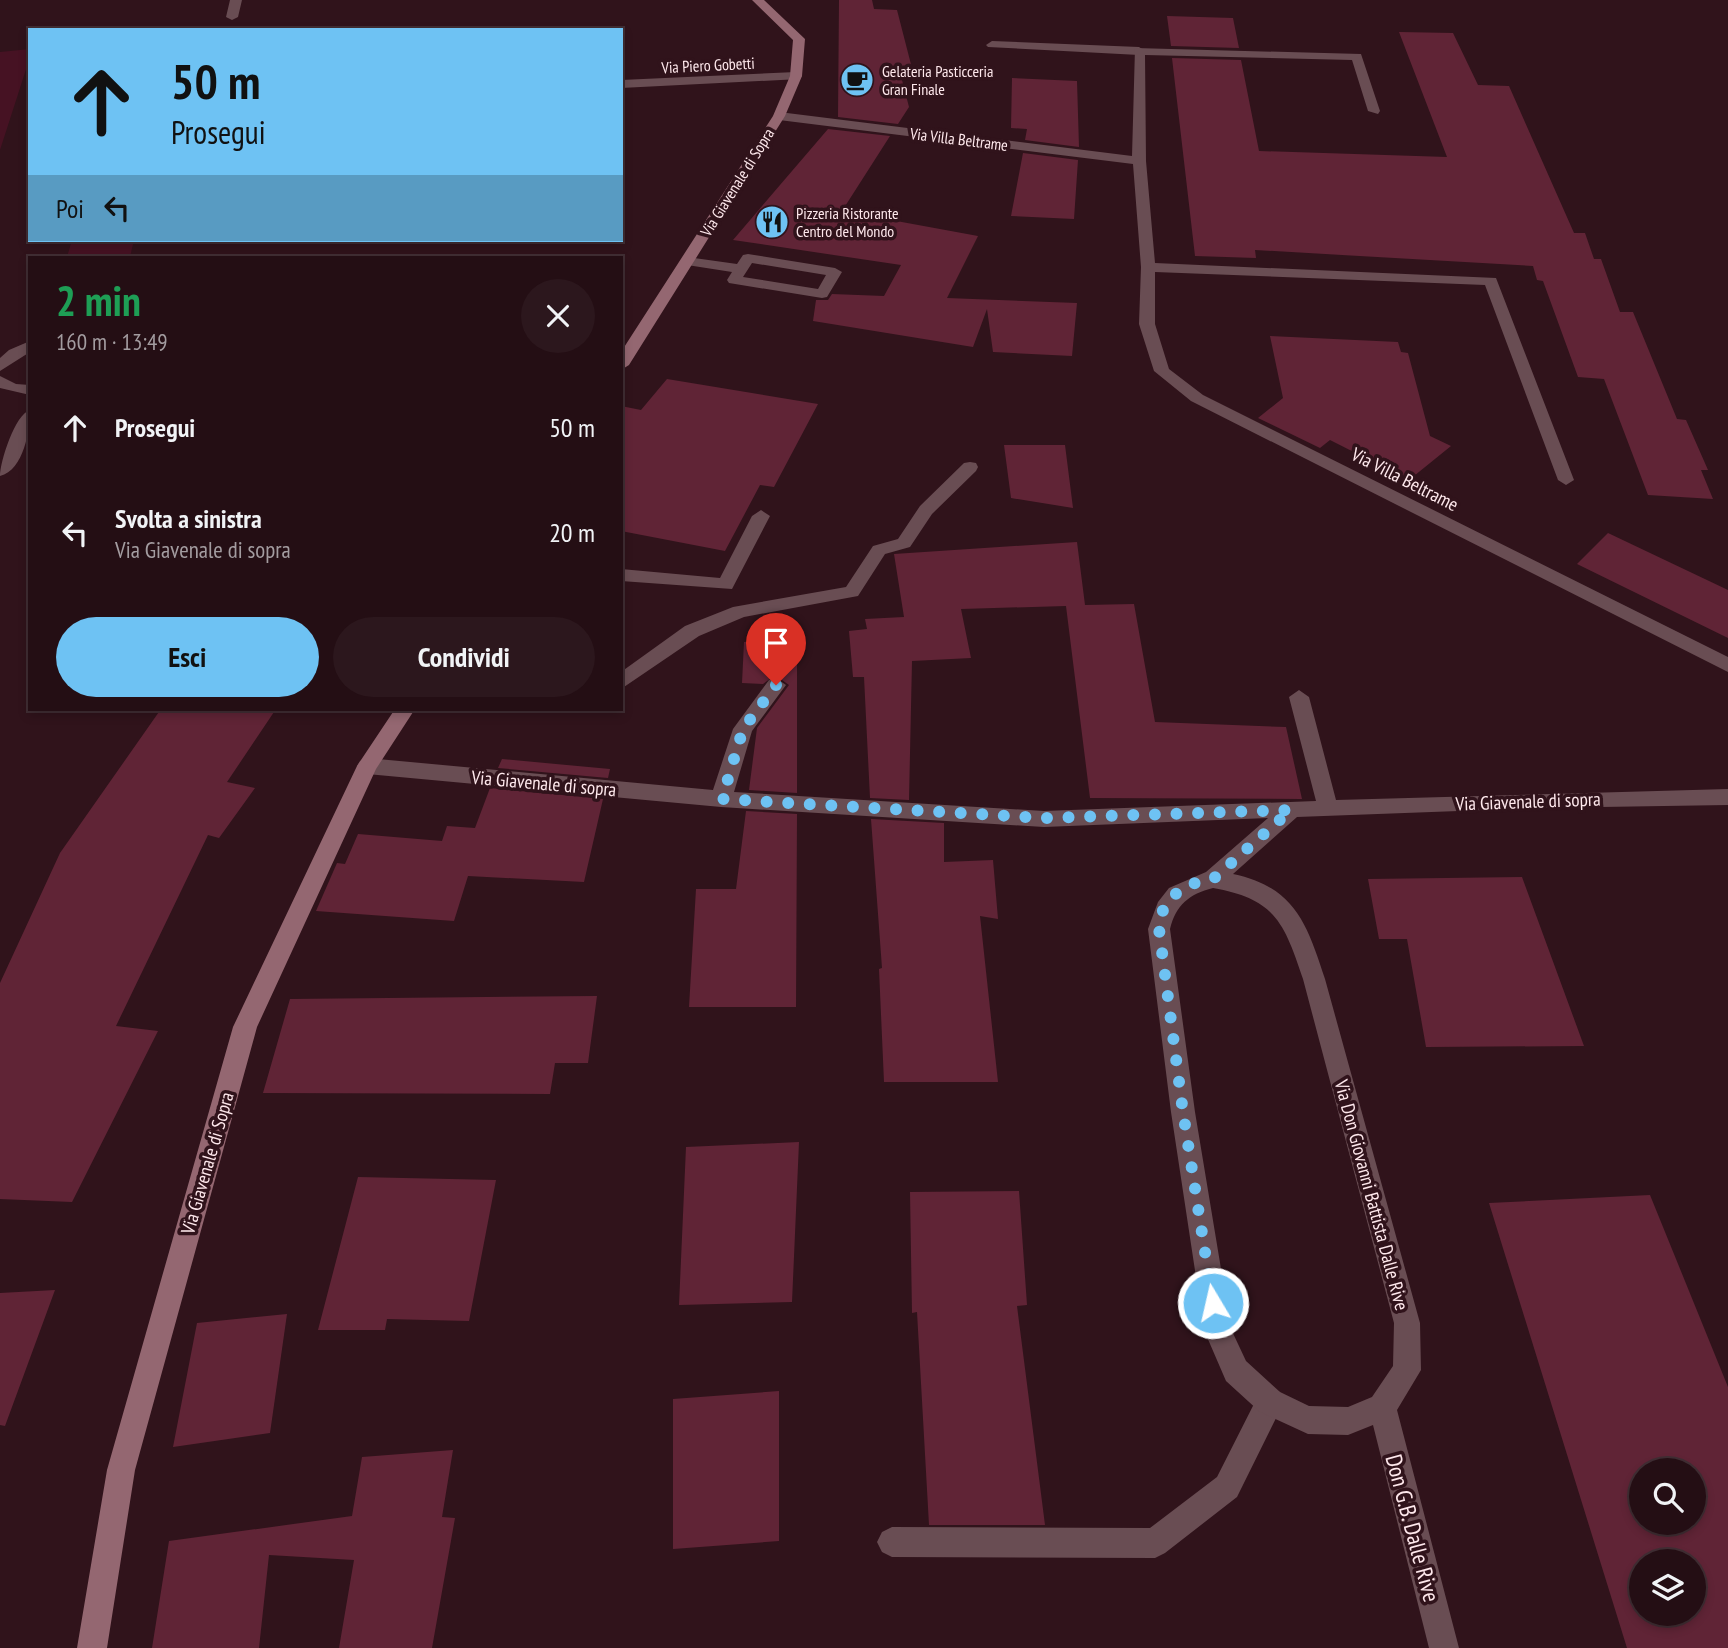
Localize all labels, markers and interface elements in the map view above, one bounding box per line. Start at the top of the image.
text: 50 m [171,49,260,113]
street label: Via Piero Gobetti [660,53,755,77]
icon: ahead [56,56,147,147]
cafe icon: Gelateria Pasticceria Gran Finale [838,61,876,99]
place label: Gelateria Pasticceria Gran Finale [882,61,993,99]
text: Prosegui [171,111,266,153]
street label: Via Villa Beltrame [908,123,1009,155]
street label: Via Giavenale di Sopra [695,124,778,241]
icon: left [98,189,136,227]
text: Poi [56,192,84,225]
restaurant icon: Pizzeria Ristorante Centro del Mondo [753,203,791,241]
place label: Pizzeria Ristorante Centro del Mondo [796,203,899,241]
text: 2 min [56,273,141,328]
button: close [521,279,595,353]
text: 160 m · 13:49 [56,327,168,356]
icon: ahead [56,409,94,447]
text: Prosegui [115,411,195,444]
text: 50 m [549,411,595,444]
street label: Via Villa Beltrame [1347,441,1463,516]
text: Svolta a sinistra [115,502,262,535]
icon: left [56,514,94,552]
text: 20 m [549,516,595,549]
text: Via Giavenale di sopra [115,535,291,564]
pin [746,613,806,685]
button: Esci [56,617,319,697]
button: Condividi [333,617,595,697]
icon: arrive [757,624,795,662]
street label: Via Giavenale di sopra [470,765,617,801]
street label: Via Giavenale di sopra [1454,786,1601,816]
street label: Via Don Giovanni Battista Dalle Rive [1329,1076,1414,1313]
street label: Via Giavenale di Sopra [175,1089,239,1238]
position arrow [1176,1266,1250,1340]
street label: Don G.B. Dalle Rive [1379,1451,1447,1605]
map controls [1629,1458,1706,1626]
button: search [1629,1458,1706,1535]
button: layers [1629,1549,1706,1626]

